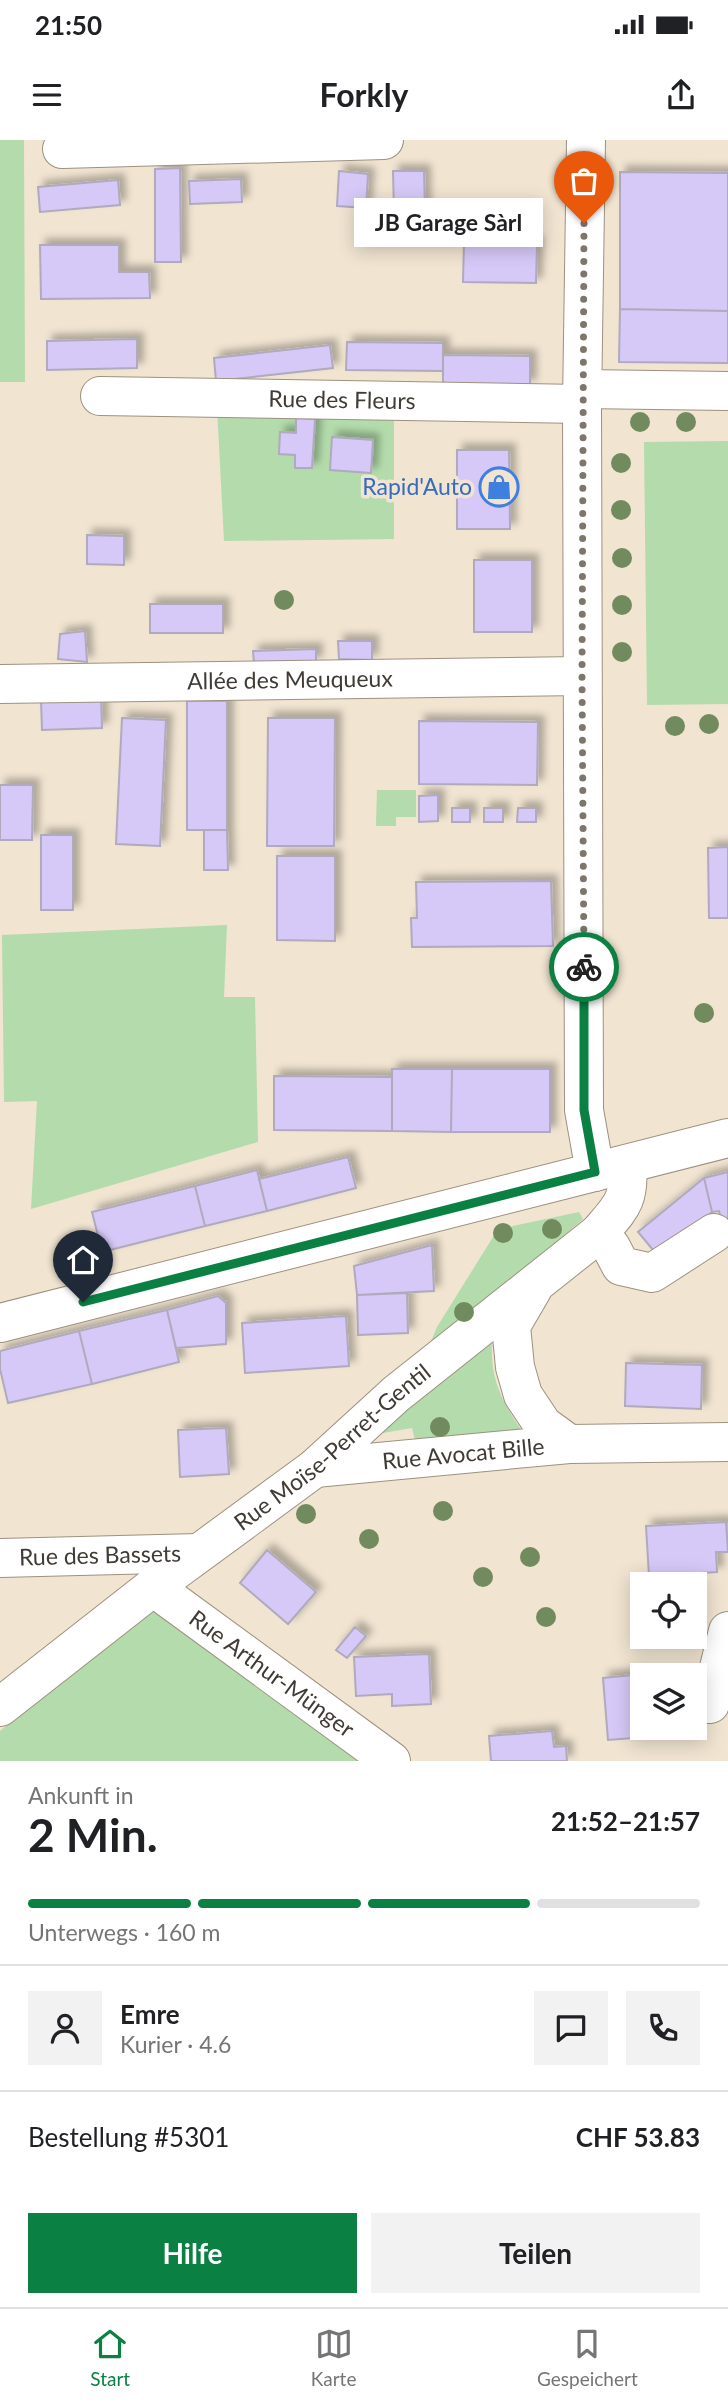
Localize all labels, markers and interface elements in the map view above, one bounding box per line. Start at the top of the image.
text: 21:50 [35,9,102,41]
text: Forkly [320,75,408,114]
icon: menu [28,76,66,114]
icon: share [662,76,700,114]
pin [554,151,614,223]
icon: bag [565,162,603,200]
callout: JB Garage Sàrl [353,198,542,248]
text: JB Garage Sàrl [375,208,522,236]
street label: Rue des Fleurs [268,384,416,414]
shop icon: Rapid'Auto [478,466,520,508]
place label: Rapid'Auto [362,472,472,500]
street label: Allée des Meuqueux [187,664,394,694]
courier [549,932,619,1002]
icon: bike [565,948,603,986]
pin [53,1230,113,1302]
icon: home [64,1241,102,1279]
street label: Rue Moïse-Perret-Gentil [228,1357,436,1536]
street label: Rue Avocat Bille [381,1431,546,1475]
street label: Rue des Bassets [19,1538,181,1571]
map controls [630,1572,707,1740]
button: locate [630,1572,707,1649]
street label: Rue Arthur-Münger [184,1603,361,1743]
button: layers [630,1663,707,1740]
text: Ankunft in [28,1781,134,1809]
text: 21:52–21:57 [551,1805,700,1837]
text: 2 Min. [28,1807,158,1862]
text: Unterwegs · 160 m [28,1918,221,1946]
button: person [28,1991,102,2065]
button: chat [534,1991,608,2065]
button: phone [626,1991,700,2065]
text: Emre [120,1998,180,2030]
text: Kurier · 4.6 [120,2030,231,2058]
text: Bestellung #5301 [28,2121,229,2153]
text: CHF 53.83 [576,2121,700,2153]
button: Hilfe [28,2213,357,2293]
button: Teilen [371,2213,700,2293]
tab: Start [90,2325,130,2390]
tab: Karte [311,2325,356,2390]
tab: Gespeichert [537,2325,638,2390]

